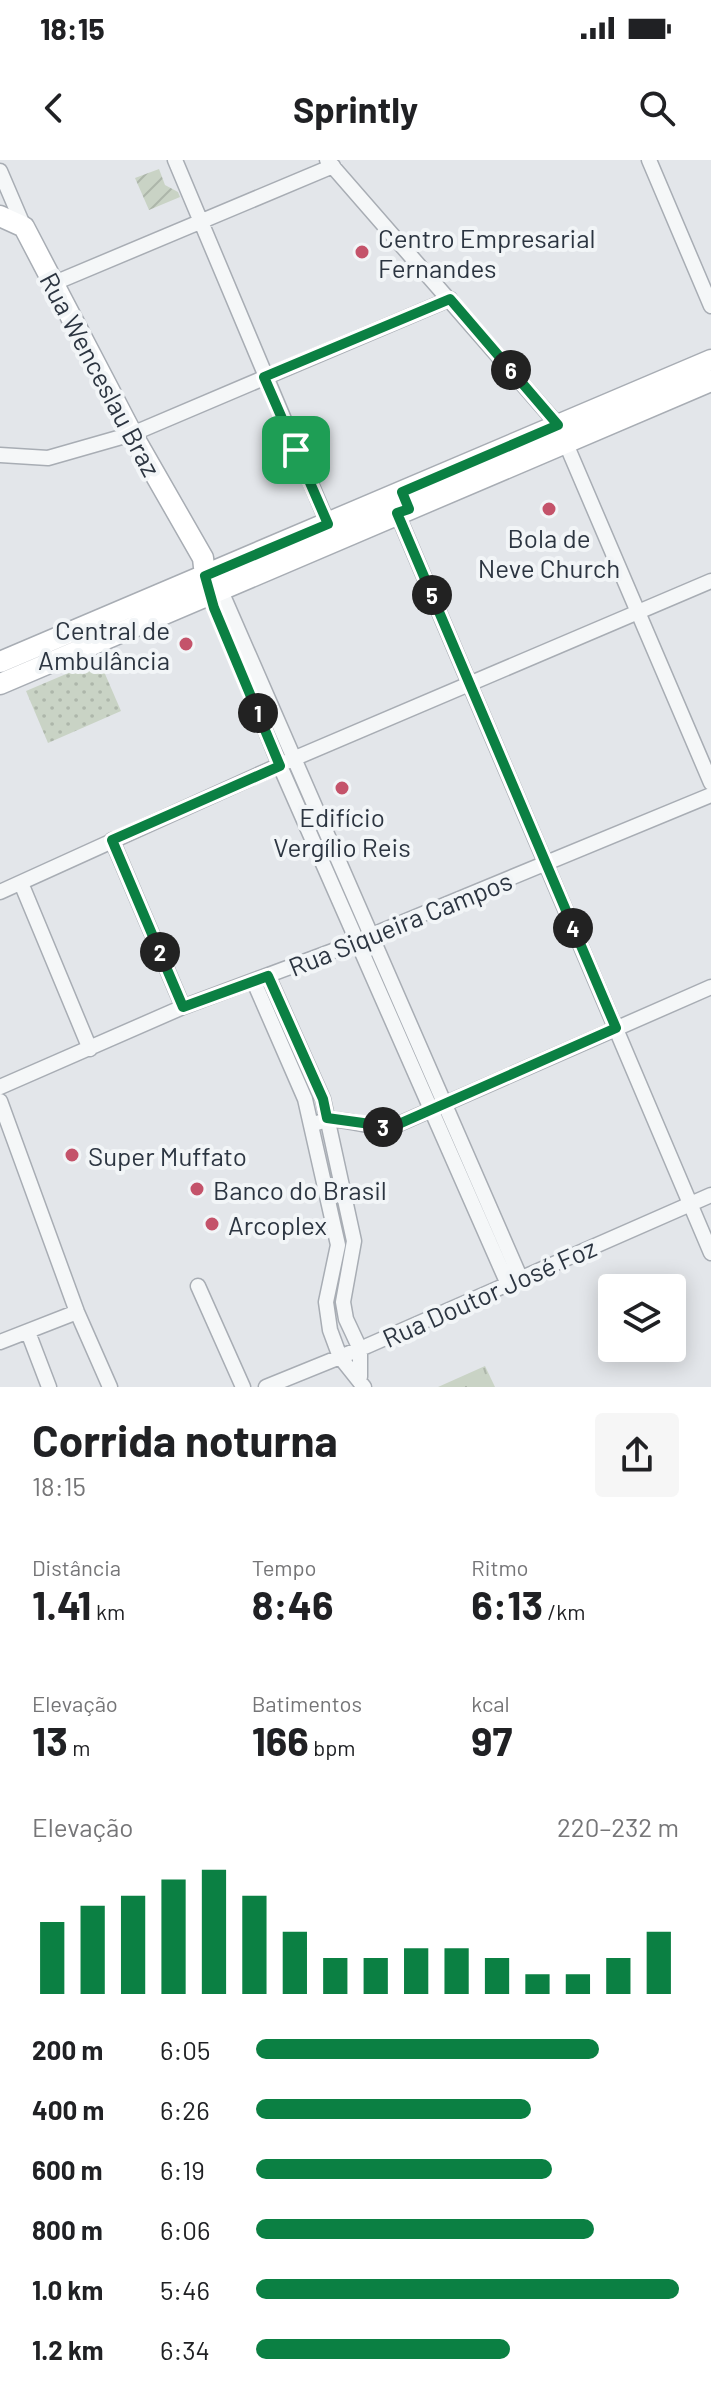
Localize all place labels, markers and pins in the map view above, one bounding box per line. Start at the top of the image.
place label: Centro Empresarial Fernandes [378,222,596,283]
marker: Centro Empresarial Fernandes [353,243,371,261]
pin: 6 [491,350,531,390]
pin [262,416,330,484]
marker: Bola de Neve Church [540,500,558,518]
place label: Bola de Neve Church [478,522,620,583]
pin: 5 [412,575,452,615]
place label: Central de Ambulância [38,614,170,675]
marker: Central de Ambulância [177,635,195,653]
pin: 1 [238,693,278,733]
marker: Edifício Vergílio Reis [333,779,351,797]
place label: Edifício Vergílio Reis [273,801,411,862]
pin: 4 [553,908,593,948]
pin: 2 [140,932,180,972]
pin: 3 [363,1107,403,1147]
place label: Super Muffato [88,1140,247,1171]
marker: Super Muffato [63,1146,81,1164]
place label: Banco do Brasil [213,1174,387,1205]
marker: Banco do Brasil [188,1180,206,1198]
place label: Arcoplex [228,1209,327,1240]
marker: Arcoplex [203,1215,221,1233]

